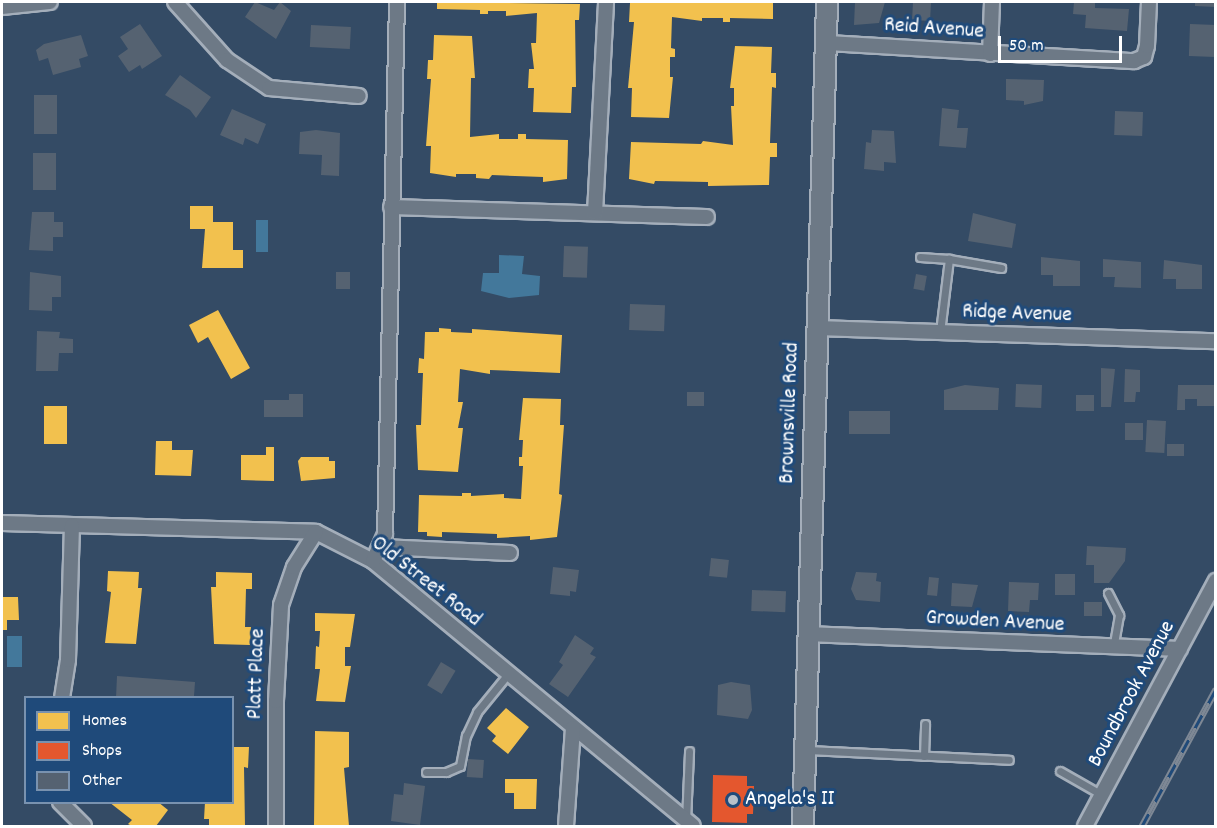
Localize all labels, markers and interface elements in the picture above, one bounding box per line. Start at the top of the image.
street label: Reid Avenue [883,12,985,46]
scale bar [1001,24,1126,62]
text: 50 m [1009,34,1044,59]
street label: Ridge Avenue [962,299,1072,329]
street label: Brownsville Road [774,342,806,484]
street label: Old Street Road [366,531,486,633]
street label: Growden Avenue [925,605,1065,639]
street label: Boundbrook Avenue [1082,616,1182,772]
street label: Platt Place [242,628,272,720]
legend [24,696,234,804]
text: Homes [82,709,127,734]
text: Shops [82,739,122,764]
text: Other [82,769,122,794]
place label: Angela's II [745,787,834,813]
marker: Angela's II [726,793,740,807]

